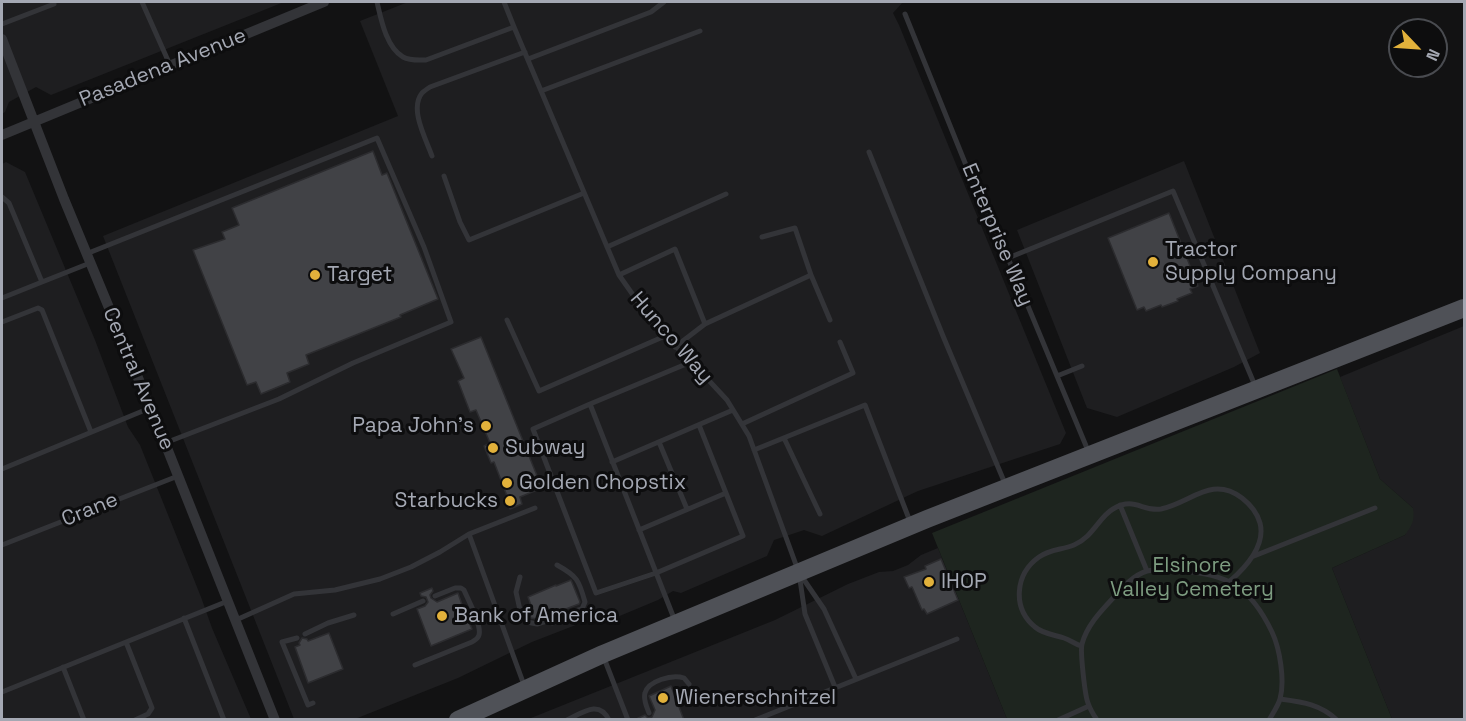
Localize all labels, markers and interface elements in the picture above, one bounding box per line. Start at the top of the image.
north arrow [1388,18,1448,78]
street label: Pasadena Avenue [76,23,250,113]
text: N [1421,46,1445,64]
street label: Enterprise Way [956,160,1038,310]
place label: Tractor Supply Company [1165,237,1337,287]
marker: Tractor Supply Company [1146,255,1160,269]
place label: Target [327,262,392,288]
marker: Target [308,268,322,282]
street label: Hunco Way [624,287,718,389]
street label: Central Avenue [97,304,179,454]
place label: Papa John's [352,413,474,439]
marker: Papa John's [479,419,493,433]
place label: Subway [505,435,585,461]
marker: Subway [486,441,500,455]
place label: Golden Chopstix [519,470,686,496]
marker: Golden Chopstix [500,476,514,490]
street label: Crane [58,487,122,533]
place label: Starbucks [394,488,498,514]
marker: Starbucks [503,494,517,508]
park label: Elsinore Valley Cemetery [1110,553,1274,603]
place label: IHOP [941,569,987,595]
marker: IHOP [922,575,936,589]
place label: Bank of America [454,603,618,629]
marker: Bank of America [435,609,449,623]
place label: Wienerschnitzel [675,685,836,711]
marker: Wienerschnitzel [656,691,670,705]

